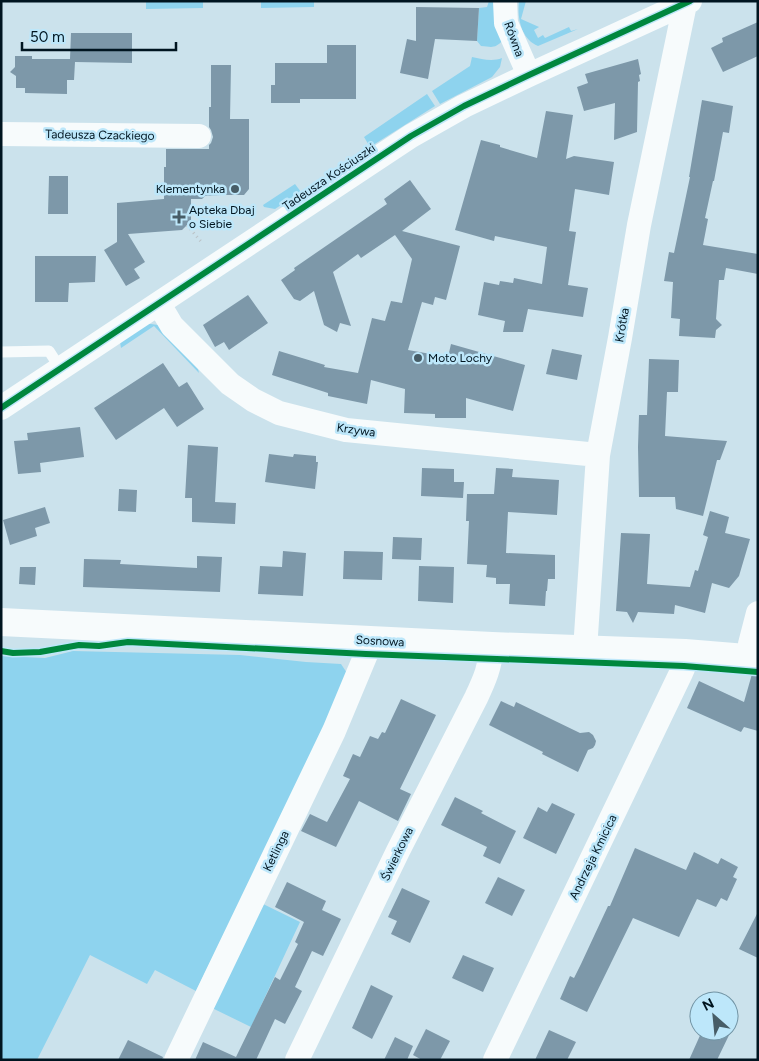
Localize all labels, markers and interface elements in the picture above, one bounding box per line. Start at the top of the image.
street label: Równa [501,19,527,59]
scale bar [22,20,176,52]
text: 50 m [30,28,65,46]
street label: Tadeusza Czackiego [45,127,155,143]
street label: Tadeusza Kościuszki [280,141,378,213]
place label: Klementynka [156,182,225,196]
marker: Klementynka [229,183,241,195]
place label: Apteka Dbaj o Siebie [189,203,255,231]
marker: Apteka Dbaj o Siebie [173,211,185,223]
street label: Krótka [612,307,632,343]
place label: Moto Lochy [428,351,493,365]
marker: Moto Lochy [412,352,424,364]
street label: Krzywa [336,420,376,440]
street label: Sosnowa [355,633,405,649]
street label: Andrzeja Kmicica [566,812,620,902]
street label: Świerkowa [378,825,416,883]
street label: Ketlinga [260,828,292,874]
north arrow [689,991,739,1041]
text: N [700,995,717,1015]

